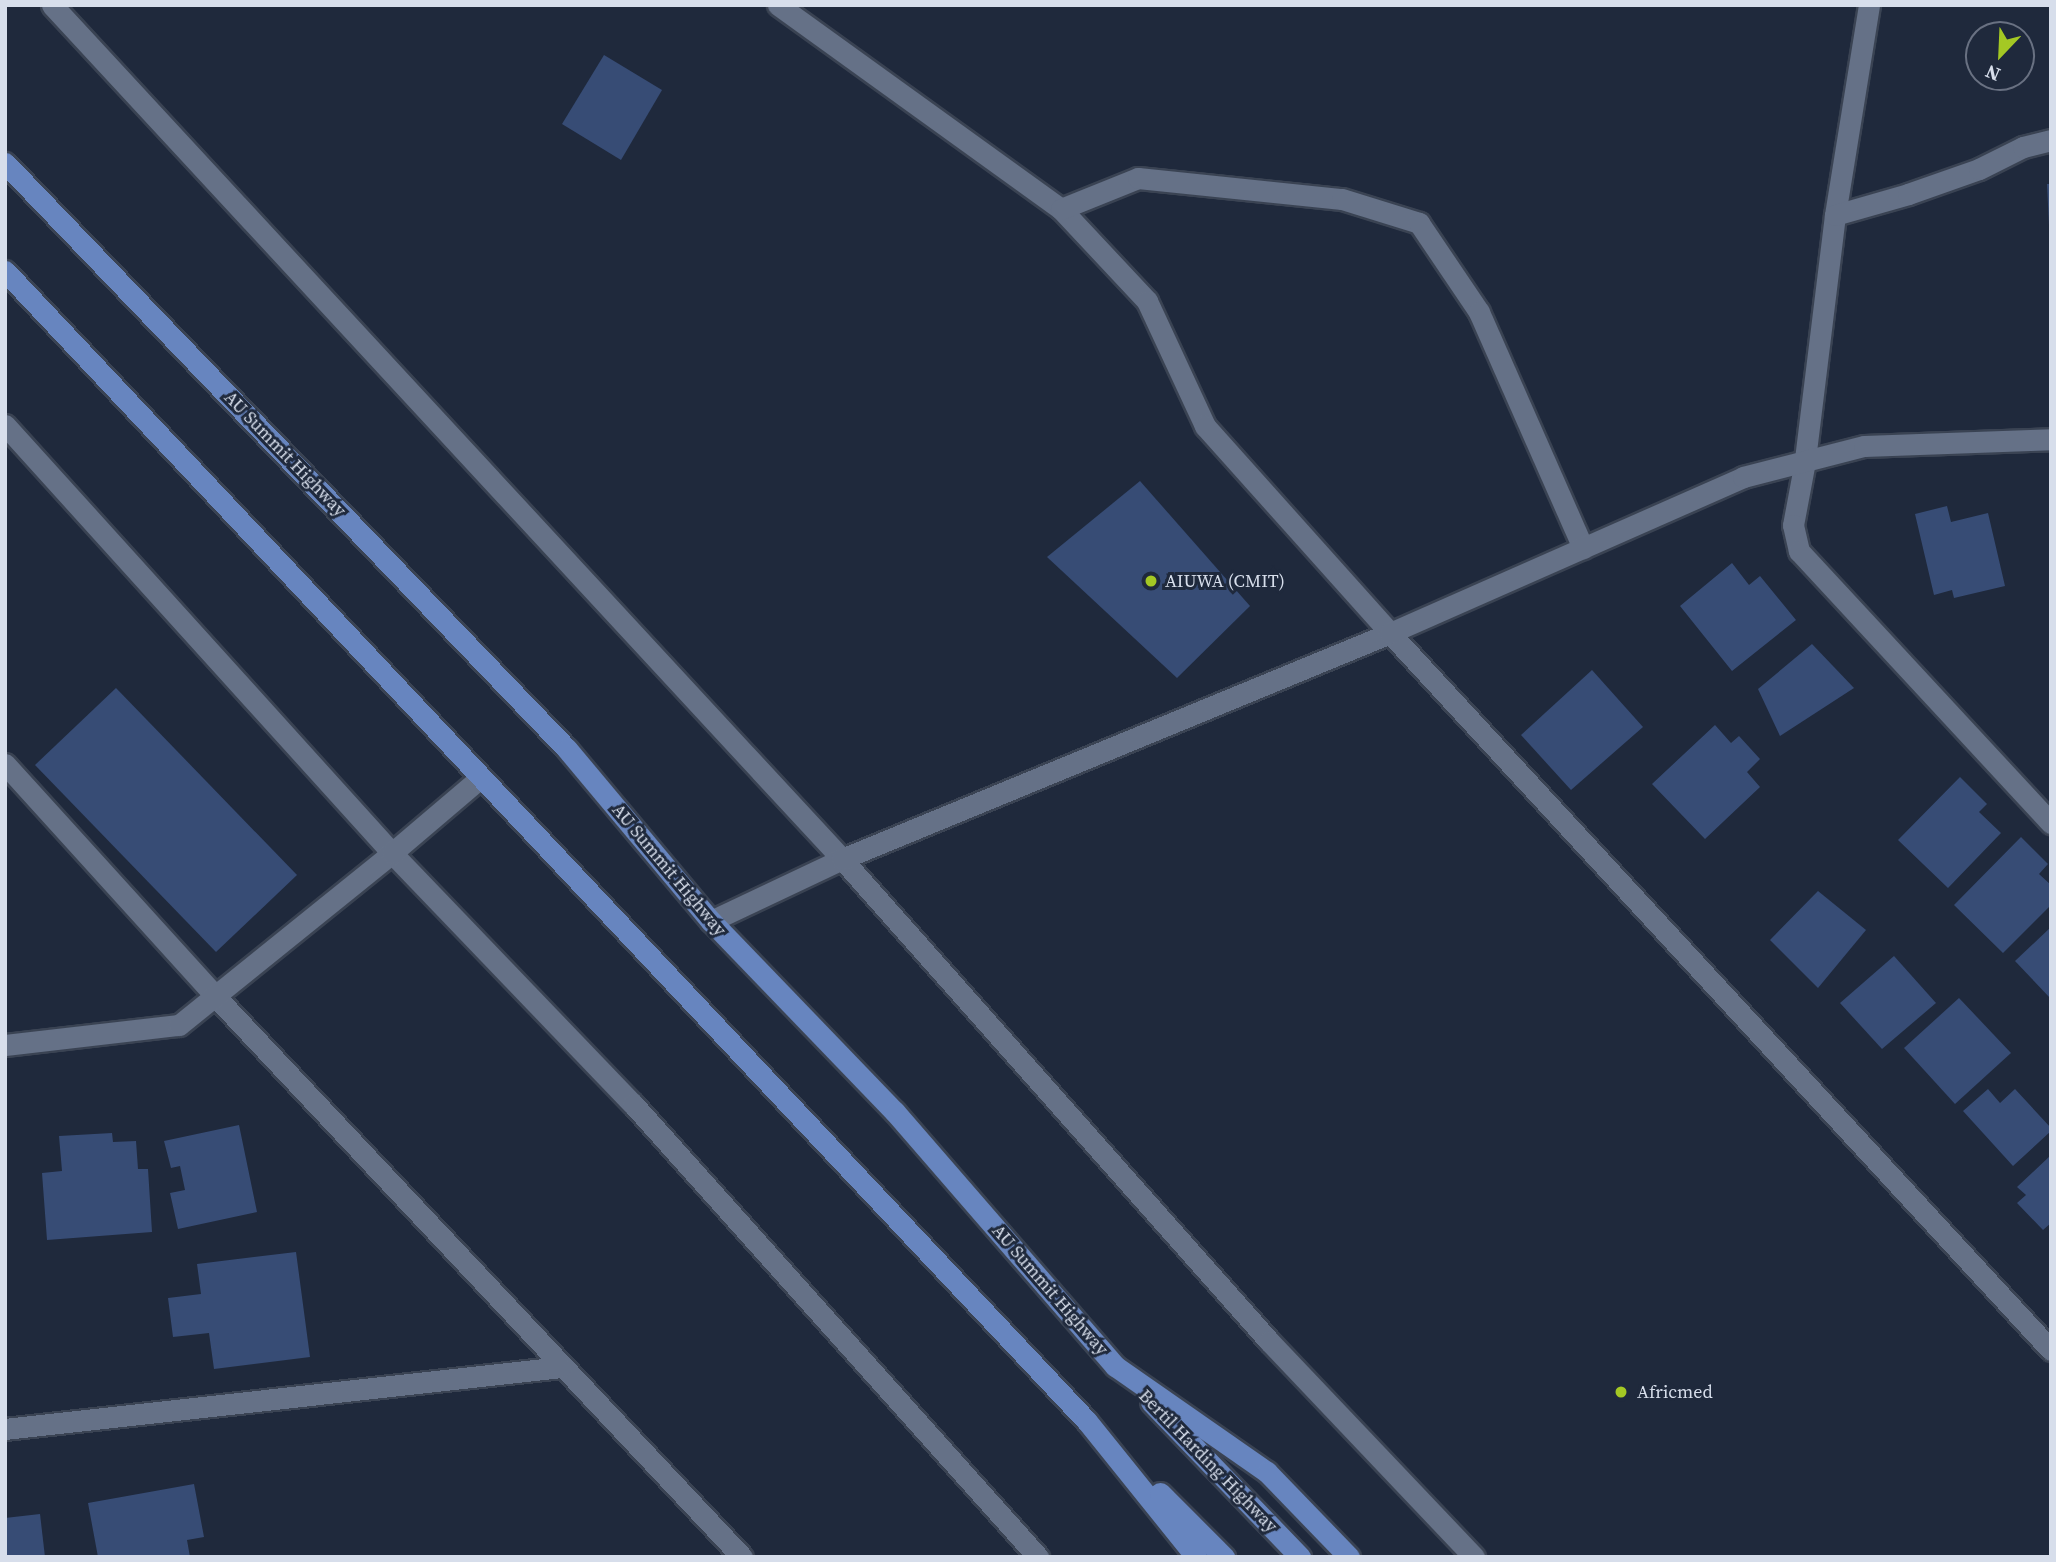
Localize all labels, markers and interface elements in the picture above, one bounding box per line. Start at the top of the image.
north arrow [1965,21,2035,91]
text: N [1981,59,2004,88]
street label: AU Summit Highway [220,387,350,521]
place label: AIUWA (CMIT) [1165,570,1285,592]
marker: AIUWA (CMIT) [1143,573,1159,589]
street label: AU Summit Highway [607,799,731,941]
street label: AU Summit Highway [987,1220,1113,1360]
place label: Africmed [1637,1381,1713,1403]
marker: Africmed [1611,1382,1631,1402]
street label: Bertil Harding Highway [1134,1385,1282,1537]

